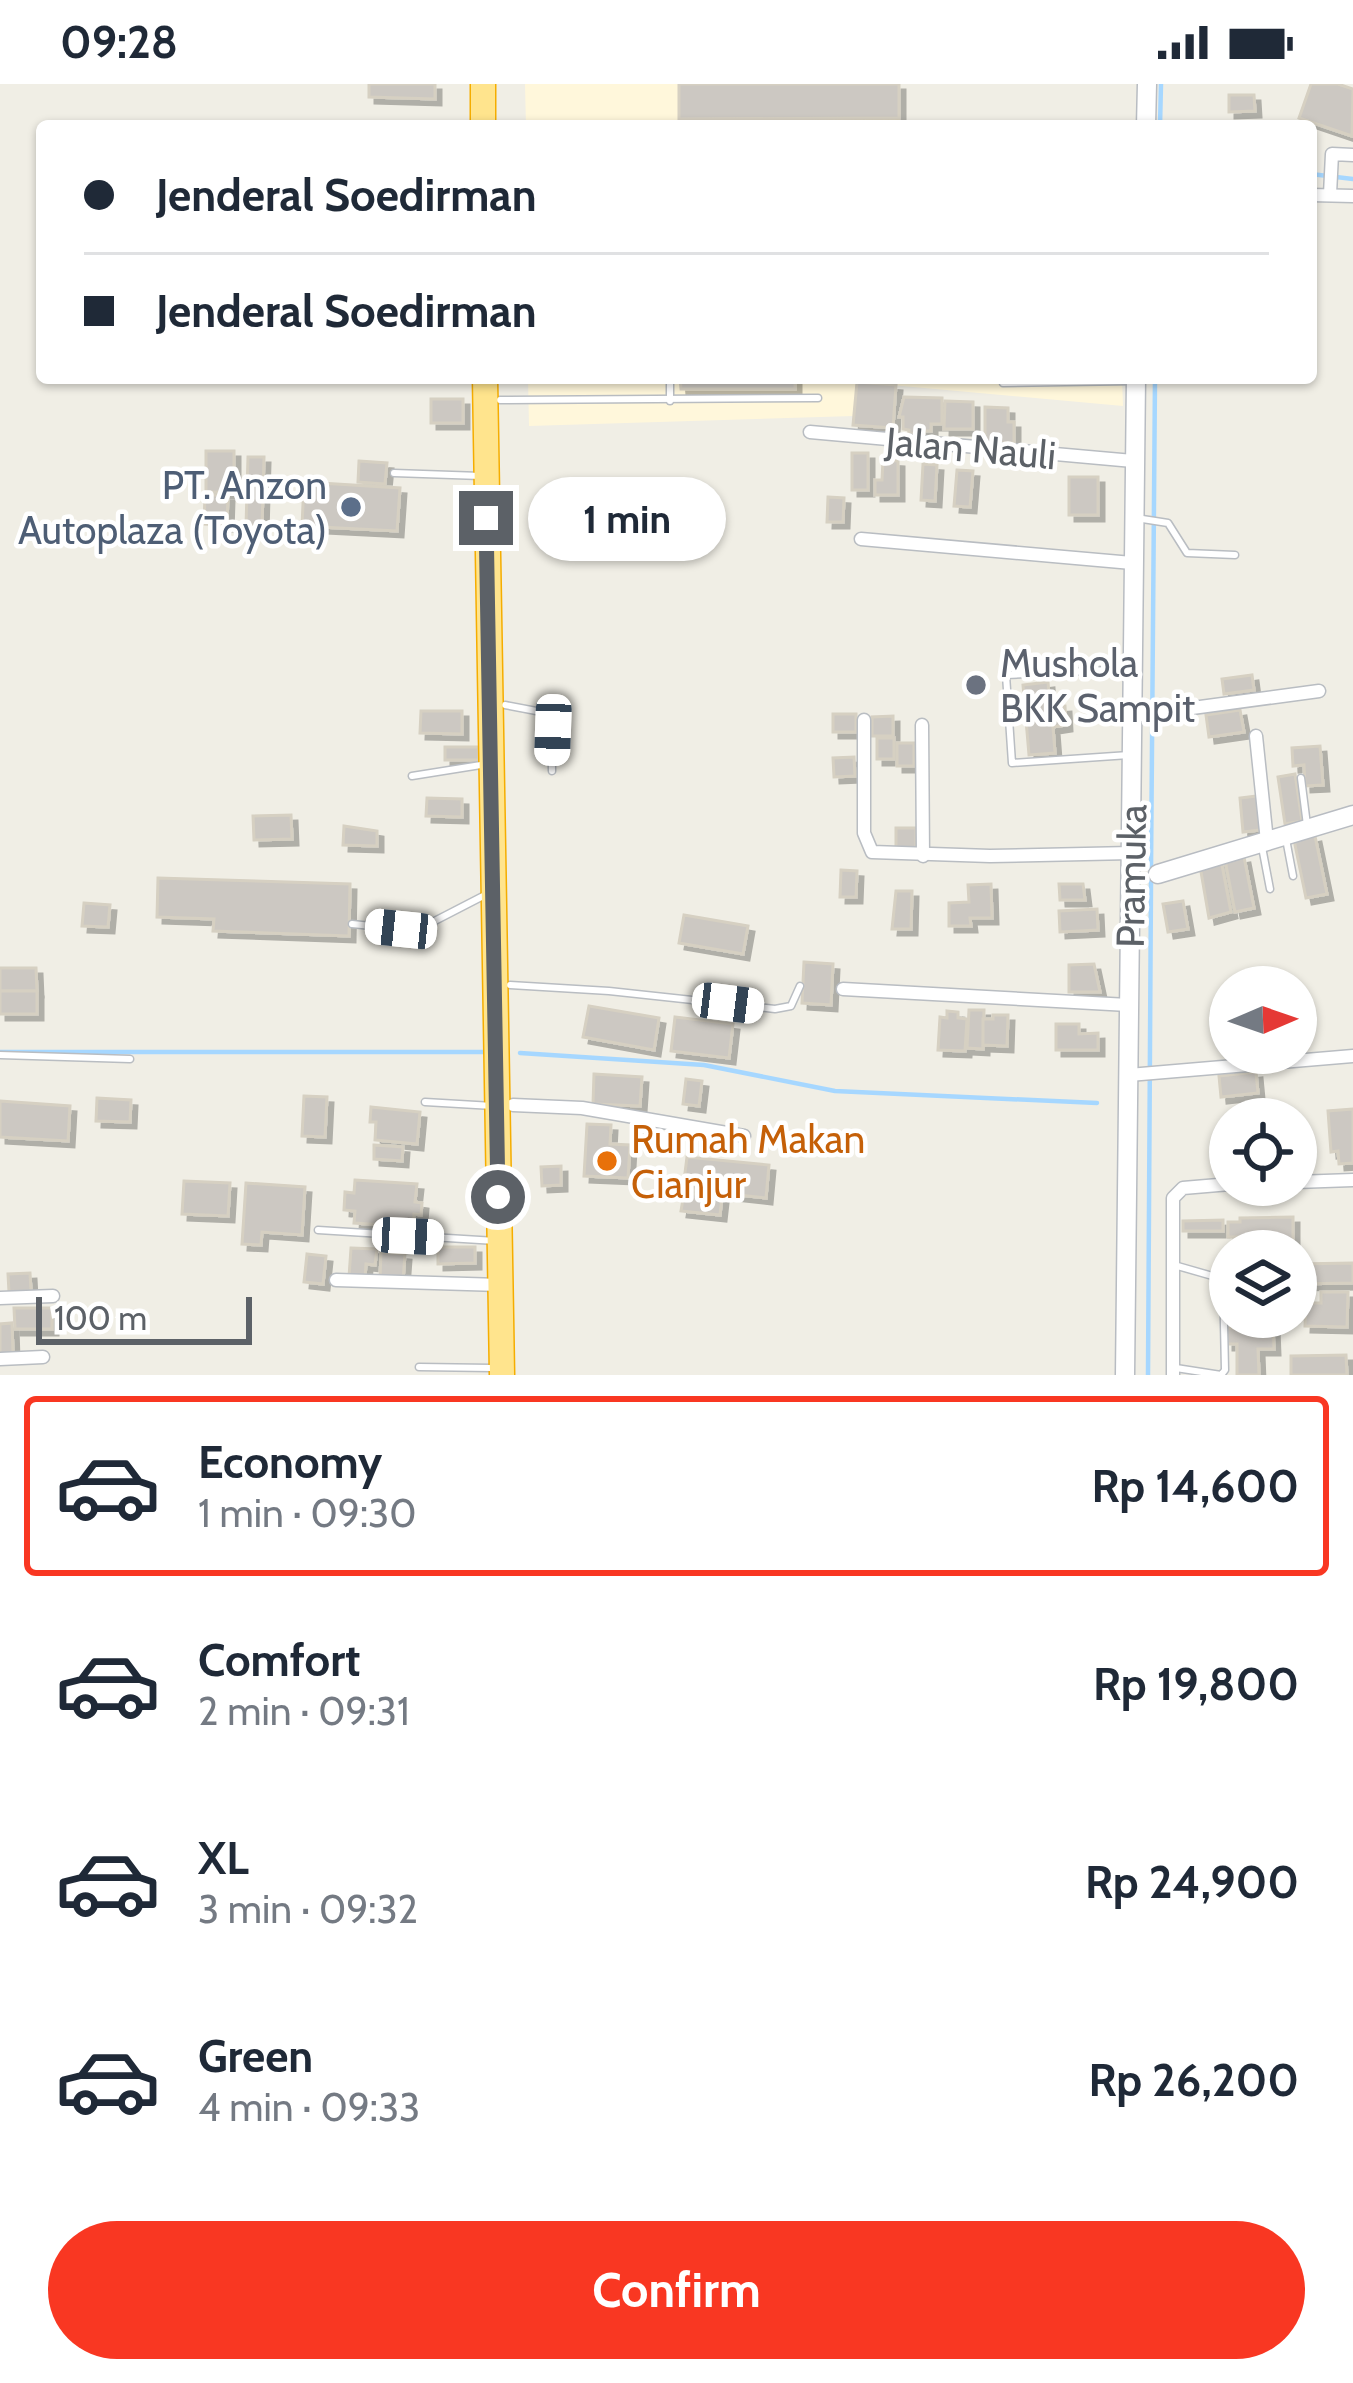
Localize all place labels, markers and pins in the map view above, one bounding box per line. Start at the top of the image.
place label: PT. Anzon Autoplaza (Toyota) [18,461,327,554]
marker: PT. Anzon Autoplaza (Toyota) [338,494,364,520]
place label: Mushola BKK Sampit [1000,639,1195,732]
marker: Mushola BKK Sampit [963,672,989,698]
place label: Rumah Makan Cianjur [631,1115,865,1208]
marker: Rumah Makan Cianjur [594,1148,620,1174]

